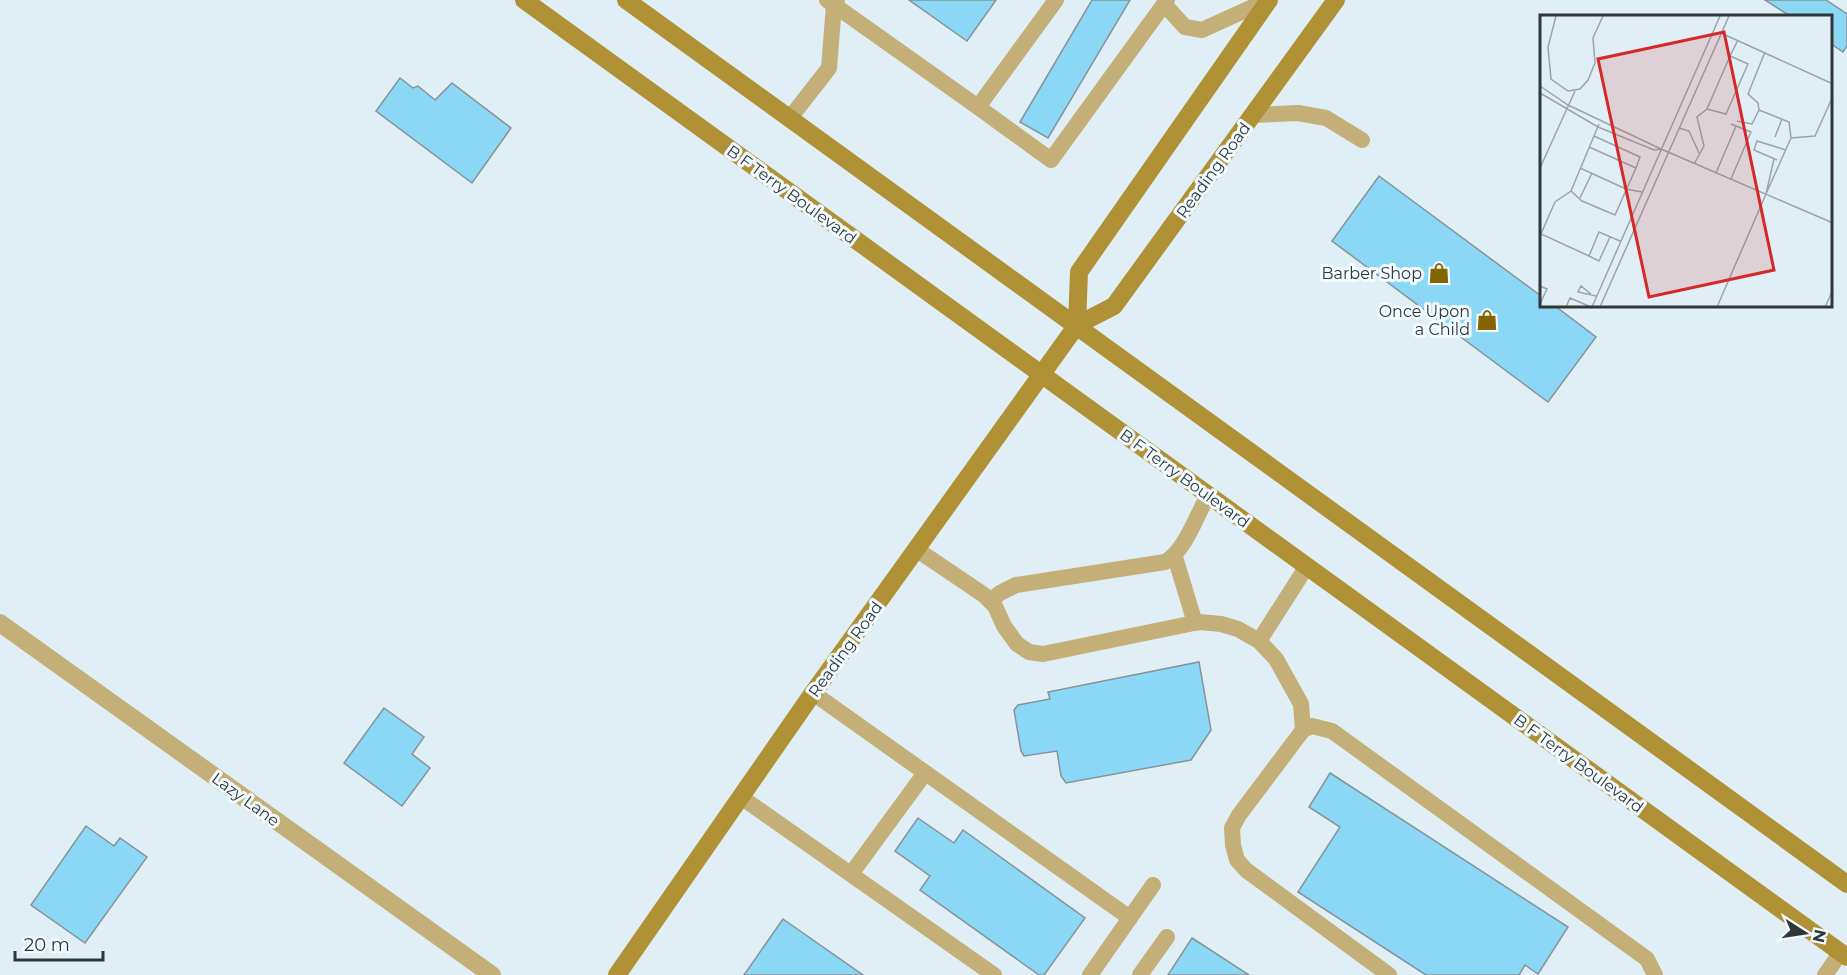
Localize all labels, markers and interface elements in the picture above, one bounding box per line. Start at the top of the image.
inset map [1540,15,1832,308]
street label: Reading Road [1172,119,1254,222]
street label: B F Terry Boulevard [723,141,860,248]
shop icon: Barber Shop [1427,261,1451,285]
place label: Barber Shop [1322,264,1422,283]
place label: Once Upon a Child [1379,302,1470,339]
shop icon: Once Upon a Child [1475,308,1499,332]
street label: B F Terry Boulevard [1116,425,1253,532]
street label: Reading Road [804,598,886,701]
street label: B F Terry Boulevard [1510,710,1647,817]
street label: Lazy Lane [208,769,283,830]
north arrow [1775,903,1835,963]
scale bar [15,924,104,962]
text: N [1809,928,1830,944]
text: 20 m [24,934,70,956]

